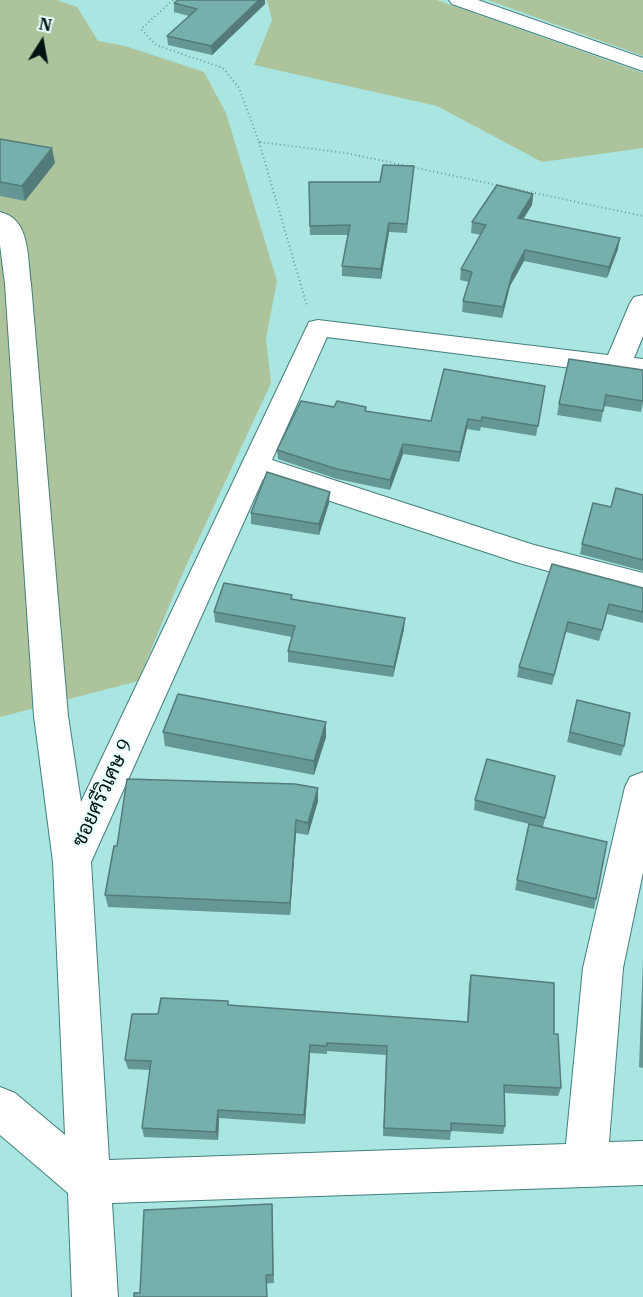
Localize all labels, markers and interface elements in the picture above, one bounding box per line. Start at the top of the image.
north arrow [12,12,72,72]
text: N [37,13,54,35]
street label: ซอยศรีวิเศษ 9 [68,735,138,851]

